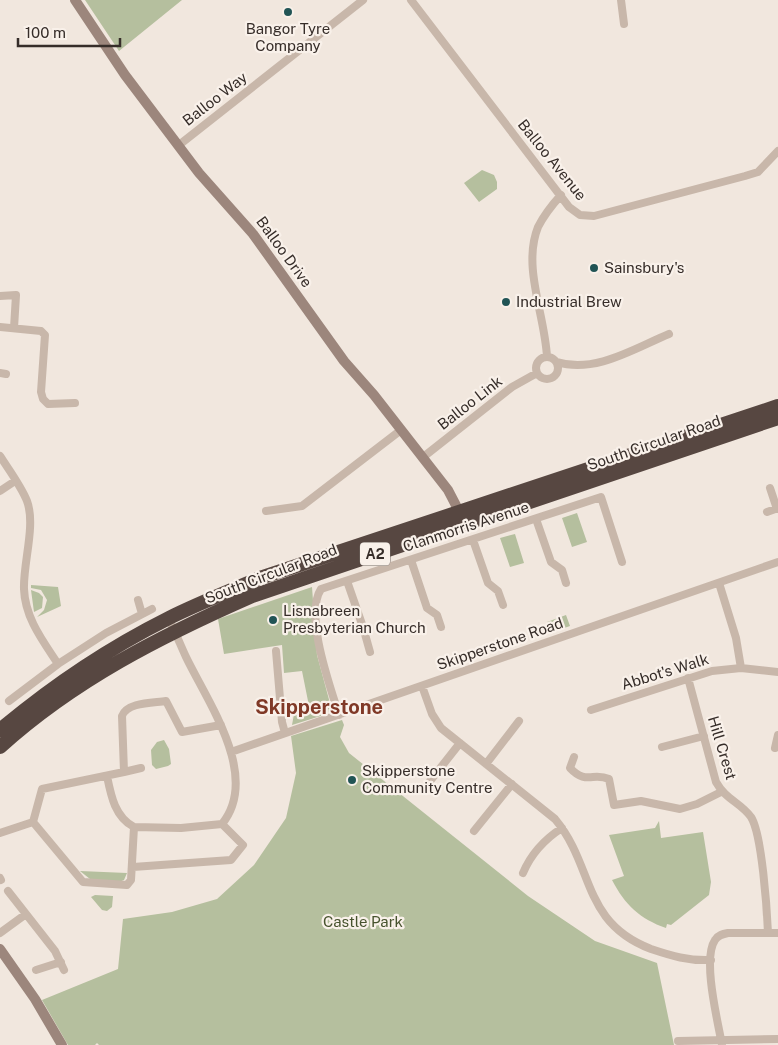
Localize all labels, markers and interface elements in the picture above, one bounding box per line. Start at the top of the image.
marker: Bangor Tyre Company [282,6,294,18]
scale bar [18,15,120,47]
place label: Bangor Tyre Company [246,20,330,54]
text: 100 m [25,24,66,41]
street label: Balloo Way [179,68,250,129]
street label: Balloo Avenue [515,116,590,203]
street label: Balloo Drive [253,213,316,290]
place label: Sainsbury's [604,259,684,276]
marker: Sainsbury's [588,262,600,274]
place label: Industrial Brew [516,293,622,310]
marker: Industrial Brew [500,296,512,308]
street label: Balloo Link [434,372,505,433]
street label: South Circular Road [585,412,723,473]
street label: Clanmorris Avenue [401,498,531,555]
street label: South Circular Road [202,541,339,607]
road number: A2 [360,542,390,566]
place label: Lisnabreen Presbyterian Church [283,602,426,636]
marker: Lisnabreen Presbyterian Church [267,614,279,626]
street label: Skipperstone Road [435,614,565,673]
street label: Abbot's Walk [619,650,711,693]
district label: Skipperstone [255,695,383,719]
street label: Hill Crest [705,714,740,782]
place label: Skipperstone Community Centre [362,762,493,796]
marker: Skipperstone Community Centre [346,774,358,786]
park label: Castle Park [323,913,403,930]

